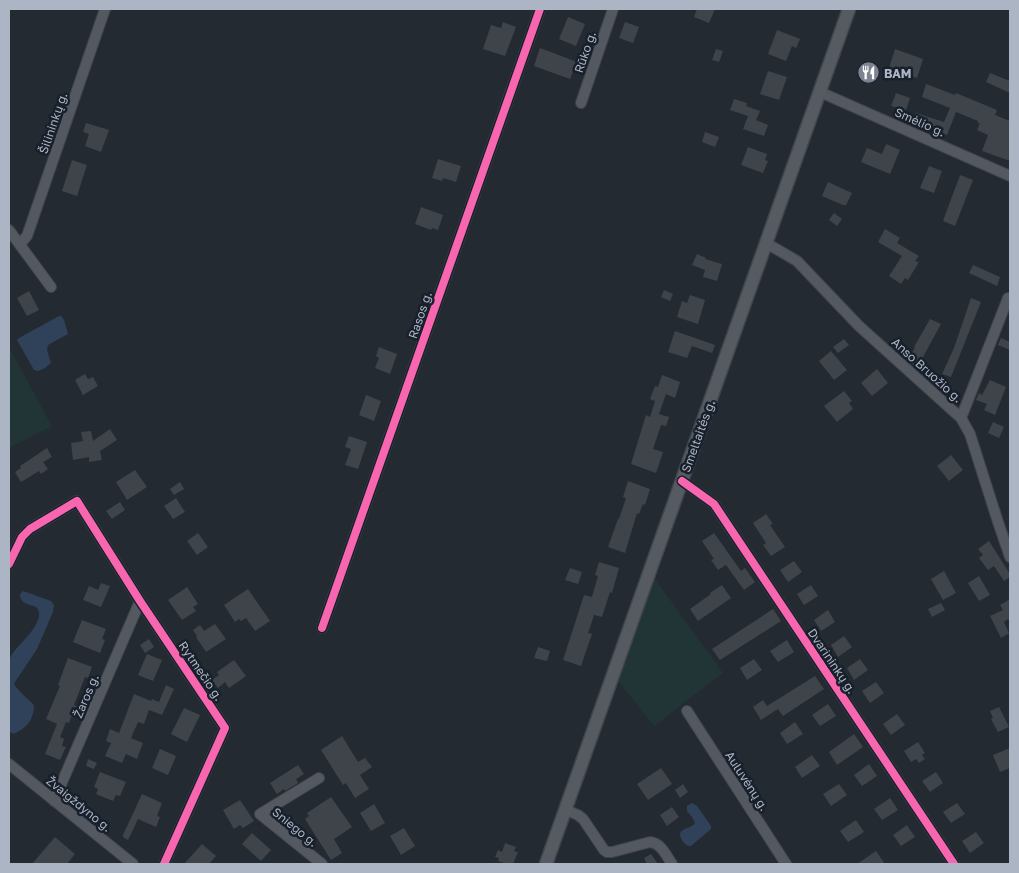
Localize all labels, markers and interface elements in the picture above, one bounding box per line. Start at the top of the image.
street label: Rūko g. [571,29,599,75]
restaurant icon: BAM [856,61,880,85]
place label: BAM [884,66,911,81]
street label: Šilininkų g. [35,90,71,156]
street label: Smėlio g. [893,104,947,140]
street label: Rasos g. [405,290,435,340]
street label: Anso Bruožio g. [889,334,965,406]
street label: Smeltaitės g. [678,398,718,474]
street label: Dvarininkų g. [805,626,859,696]
street label: Rytmečio g. [176,638,226,704]
street label: Žaros g. [70,672,102,720]
street label: Auluvėnų g. [722,748,772,814]
street label: Žvaigždyno g. [43,773,115,835]
street label: Sniego g. [269,804,321,850]

